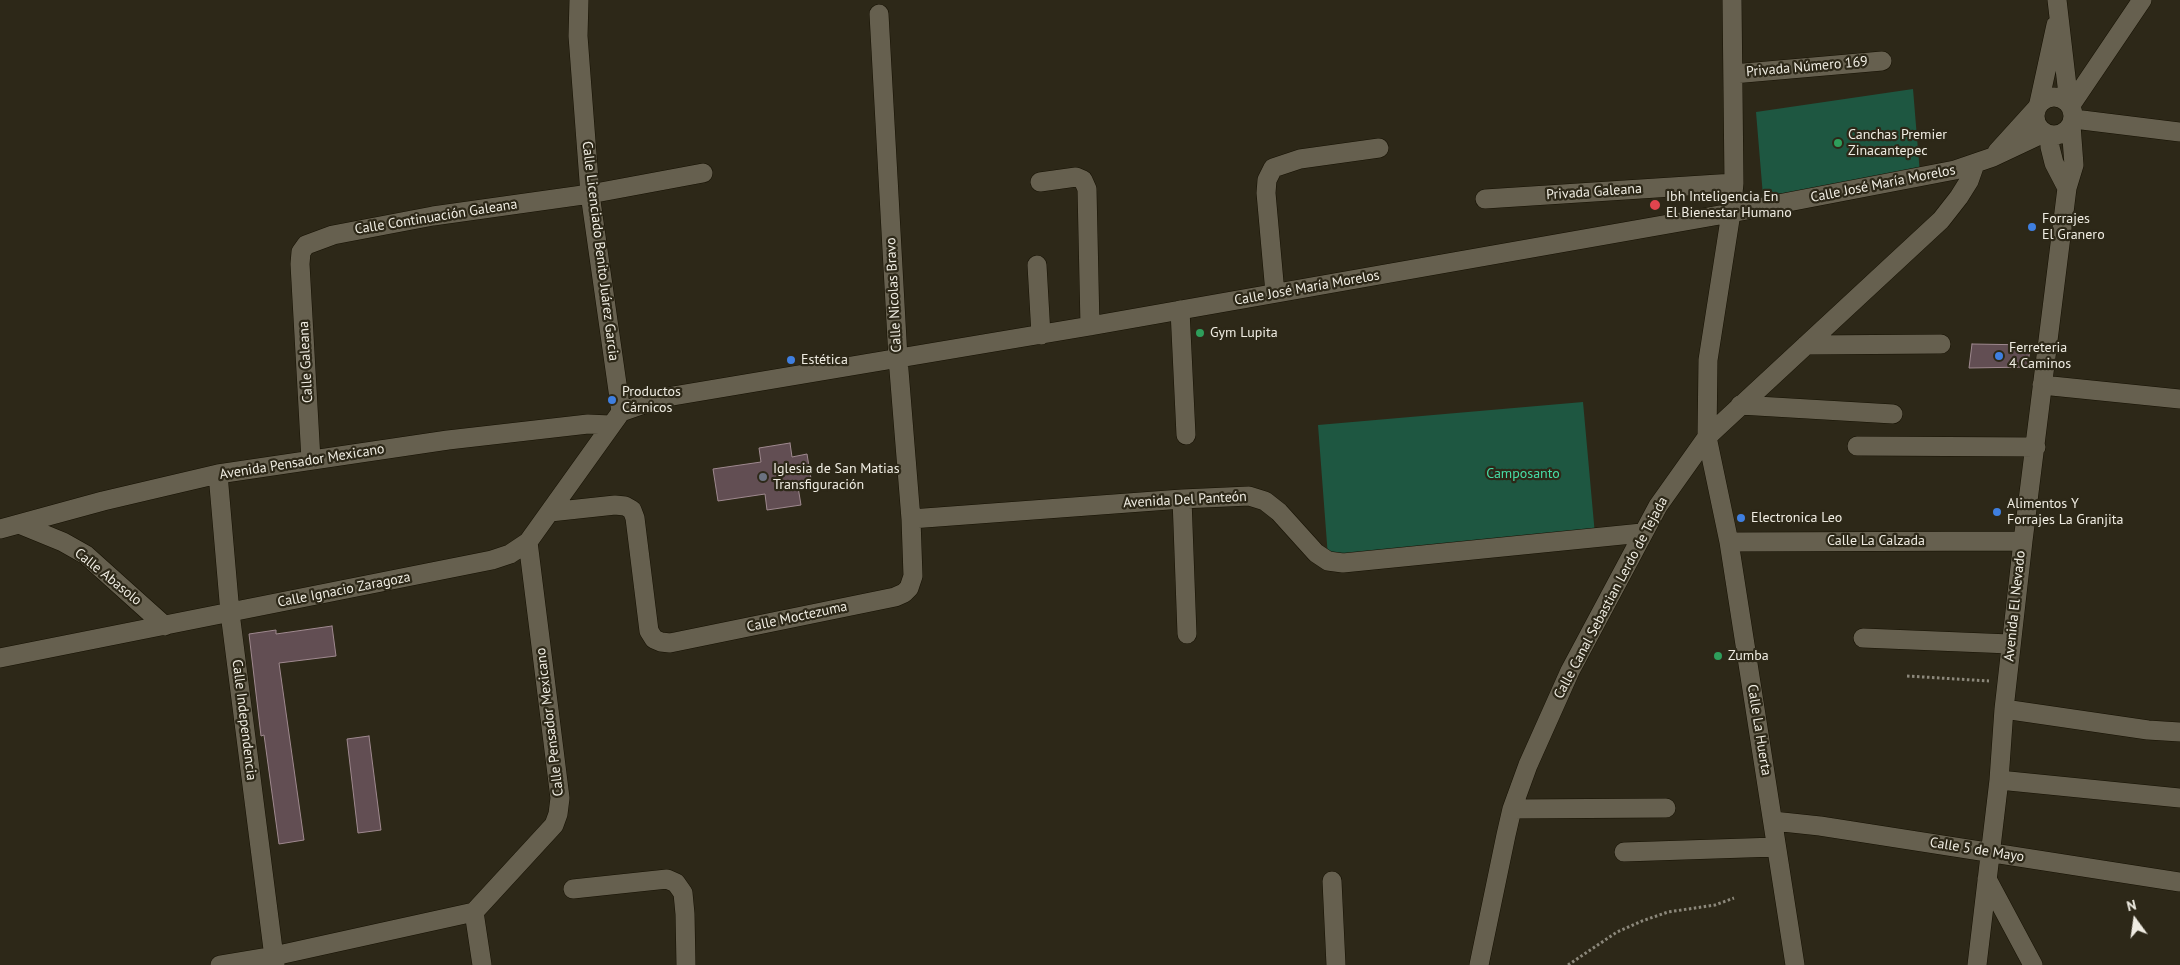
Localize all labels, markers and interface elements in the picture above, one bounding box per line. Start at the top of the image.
street label: Privada Número 169 [1745,53,1869,81]
place label: Canchas Premier Zinacantepec [1848,127,1947,160]
marker: Canchas Premier Zinacantepec [1832,137,1844,149]
street label: Calle Licenciado Benito Juárez Garcia [578,140,622,362]
street label: Calle José María Morelos [1809,162,1957,206]
street label: Privada Galeana [1546,180,1642,204]
place label: Ibh Inteligencia En El Bienestar Humano [1666,189,1792,222]
street label: Calle Continuación Galeana [354,196,518,238]
marker: Ibh Inteligencia En El Bienestar Humano [1648,198,1662,212]
place label: Forrajes El Granero [2042,211,2105,243]
marker: Forrajes El Granero [2026,221,2038,233]
street label: Calle Nicolas Bravo [883,237,905,353]
street label: Calle José María Morelos [1233,267,1381,309]
street label: Calle Galeana [295,321,317,403]
place label: Gym Lupita [1210,325,1278,341]
marker: Gym Lupita [1194,327,1206,339]
place label: Ferreteria 4 Caminos [2009,340,2071,372]
marker: Ferreteria 4 Caminos [1993,350,2005,362]
place label: Estética [801,352,848,368]
marker: Estética [785,354,797,366]
place label: Productos Cárnicos [622,384,681,417]
marker: Productos Cárnicos [606,394,618,406]
street label: Avenida Pensador Mexicano [218,441,386,483]
place label: Iglesia de San Matias Transfiguración [773,461,900,494]
park label: Camposanto [1486,466,1560,482]
marker: Iglesia de San Matias Transfiguración [757,471,769,483]
street label: Avenida Del Panteón [1123,488,1247,512]
street label: Calle Canal Sebastian Lerdo de Tejada [1550,494,1672,702]
place label: Alimentos Y Forrajes La Granjita [2007,496,2123,528]
marker: Alimentos Y Forrajes La Granjita [1991,506,2003,518]
place label: Electronica Leo [1751,510,1842,526]
marker: Electronica Leo [1735,512,1747,524]
street label: Calle La Calzada [1827,533,1925,549]
street label: Calle Abasolo [71,545,145,609]
street label: Avenida El Nevado [2001,550,2029,662]
street label: Calle Ignacio Zaragoza [276,569,412,611]
street label: Calle Moctezuma [745,598,849,636]
street label: Calle Pensador Mexicano [533,647,567,797]
place label: Zumba [1728,648,1769,664]
marker: Zumba [1712,650,1724,662]
street label: Calle Independencia [228,659,260,781]
street label: Calle La Huerta [1743,683,1775,777]
street label: Calle 5 de Mayo [1929,834,2025,866]
north arrow [2110,895,2160,945]
text: N [2125,896,2138,915]

